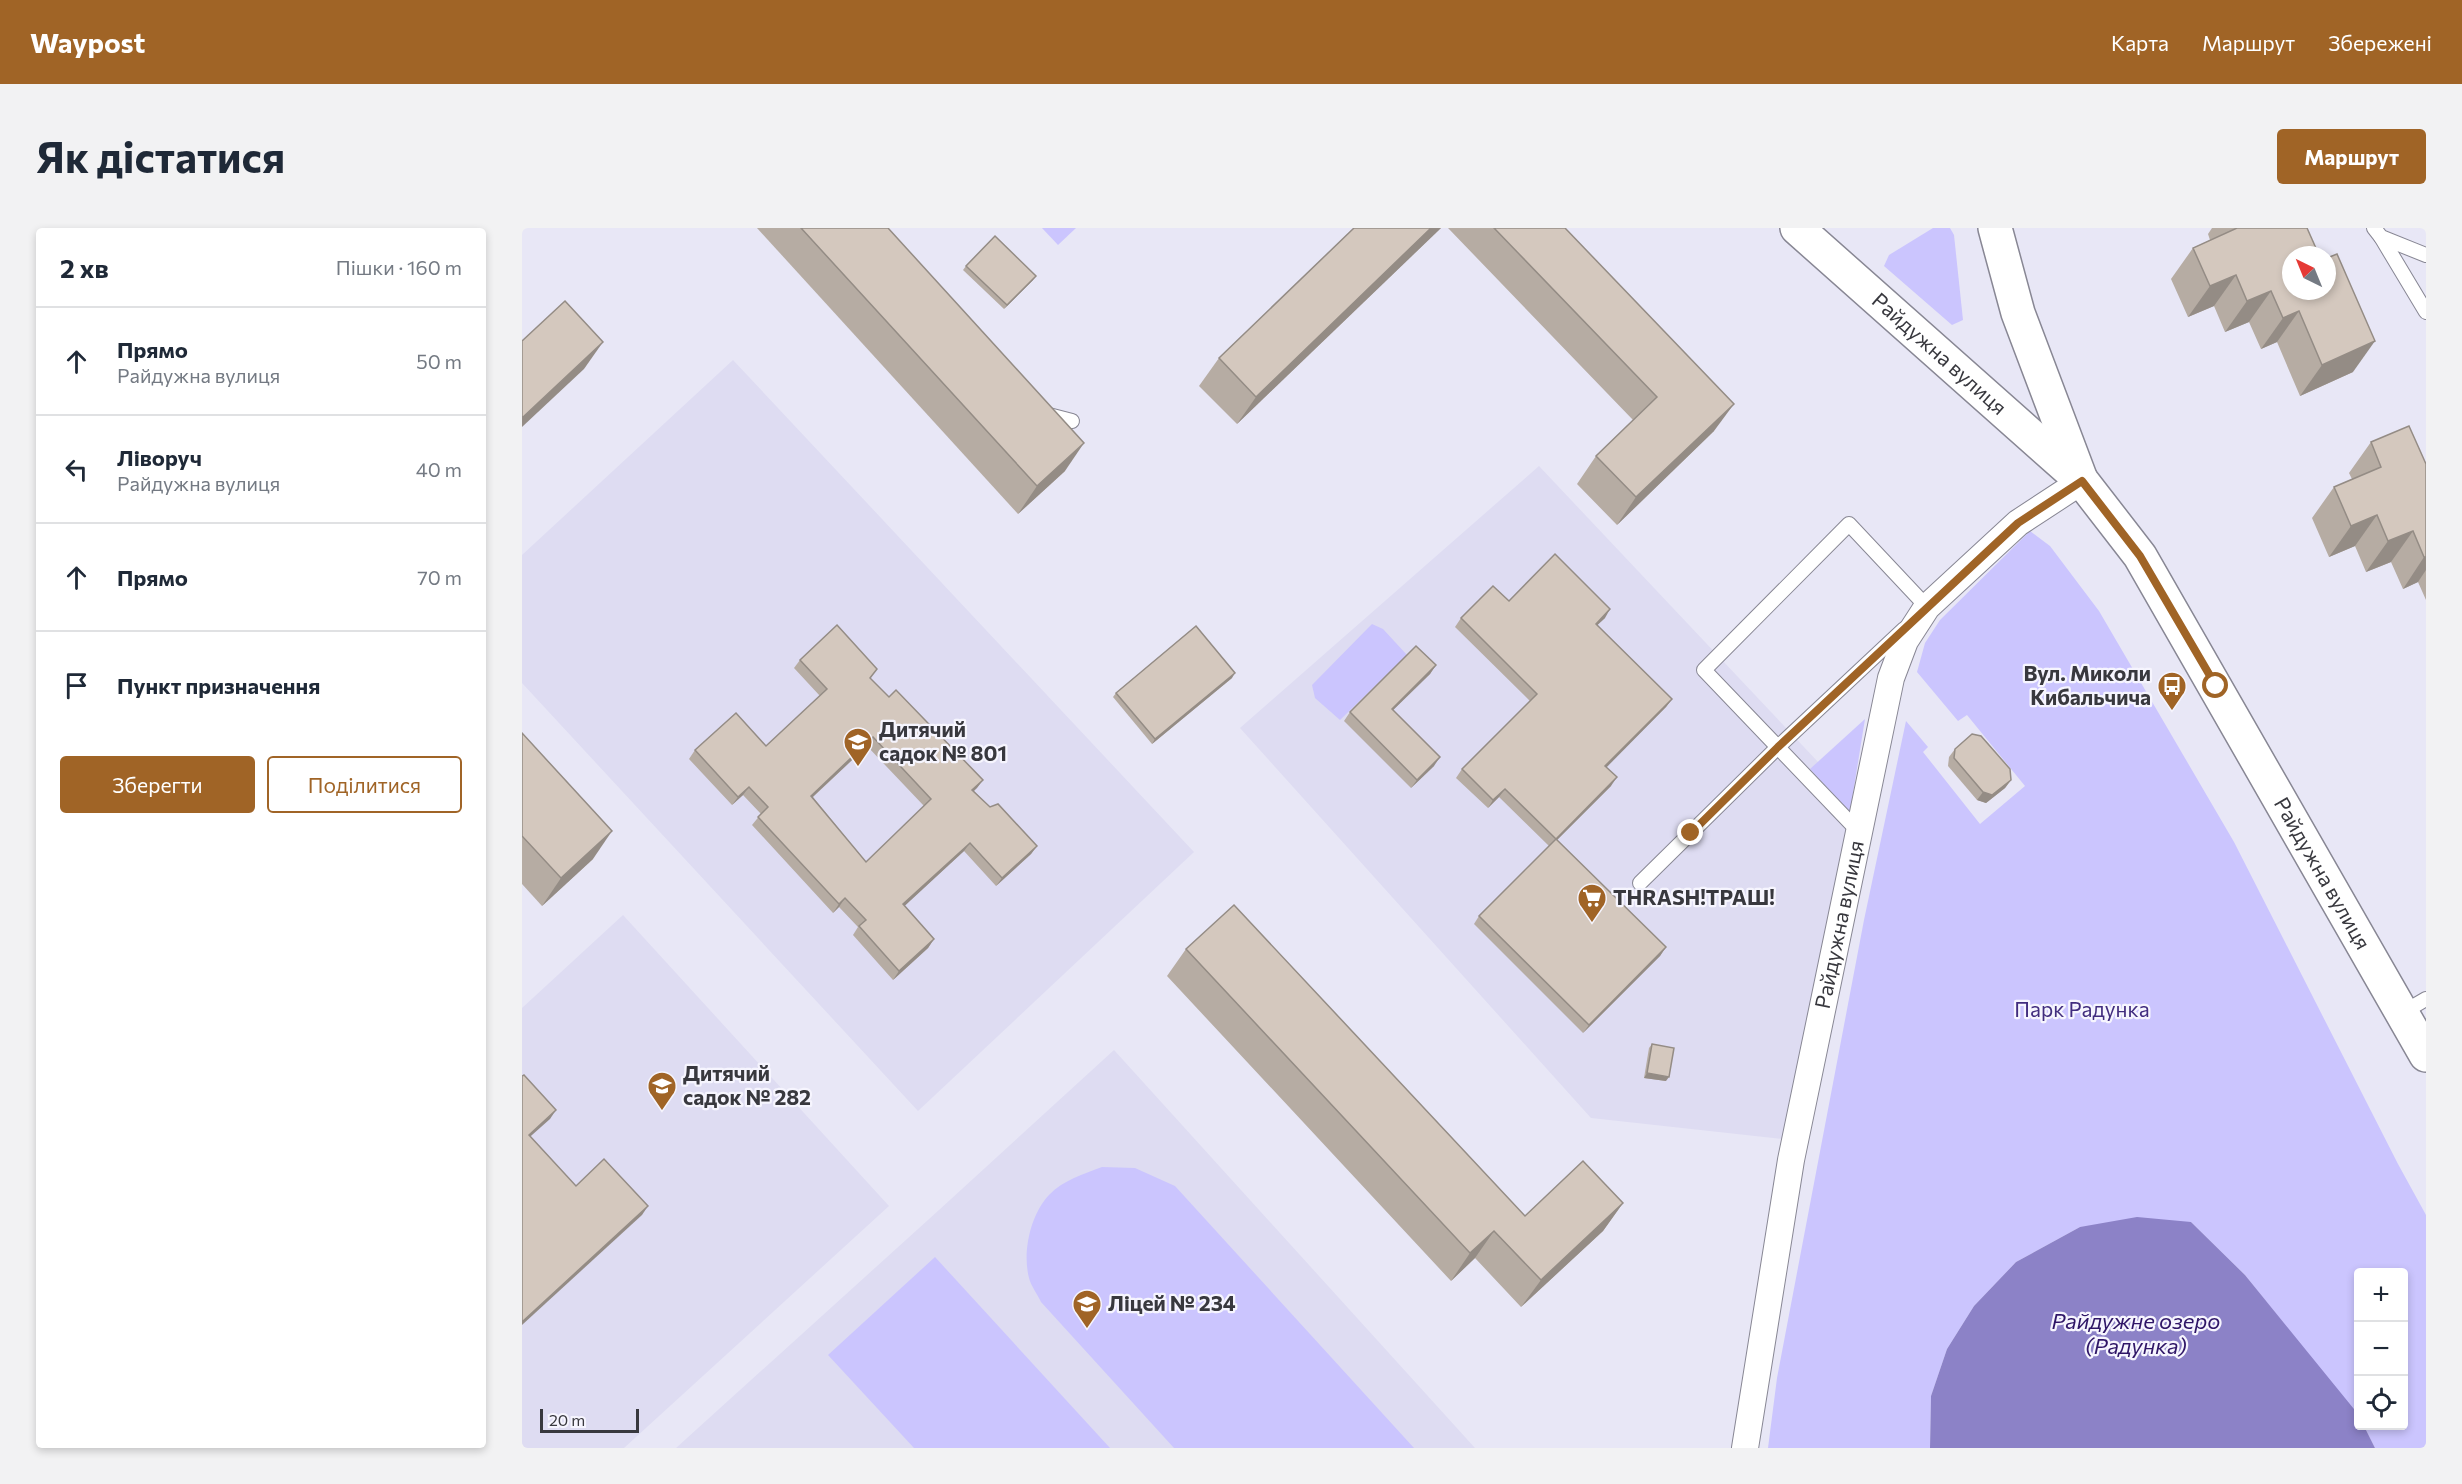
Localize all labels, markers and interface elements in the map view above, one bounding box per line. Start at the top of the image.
text: Waypost [30,25,145,59]
text: Карта [2111,30,2169,55]
text: Маршрут [2202,30,2295,55]
text: Збережені [2328,30,2432,55]
button: Маршрут [2277,129,2426,184]
text: Як дістатися [36,130,285,182]
north arrow [2282,246,2336,300]
text: 2 хв [60,252,109,283]
text: Пішки · 160 m [336,255,462,279]
street label: Райдужна вулиця [1868,287,2012,419]
text: Прямо [117,336,188,363]
icon: ahead [60,345,93,378]
text: 50 m [416,349,462,373]
text: Райдужна вулиця [117,363,280,387]
text: Ліворуч [117,444,202,471]
icon: left [60,453,93,486]
text: 40 m [416,457,462,481]
text: Райдужна вулиця [117,471,280,495]
icon: ahead [60,561,93,594]
text: Прямо [117,564,188,591]
text: 70 m [417,565,462,589]
place label: Вул. Миколи Кибальчича [2024,660,2151,709]
icon: arrive [60,669,93,702]
bus stop icon: Вул. Миколи Кибальчича [2156,670,2188,712]
text: Пункт призначення [117,672,320,699]
route start [2202,672,2228,698]
place label: Дитячий садок № 801 [879,716,1007,765]
school or university icon: Дитячий садок № 801 [842,726,874,768]
button: Зберегти [60,756,255,813]
button: Поділитися [267,756,462,813]
street label: Райдужна вулиця [2270,792,2377,953]
route end [1677,819,1703,845]
street label: Райдужна вулиця [1809,838,1868,1011]
supermarket icon: ТHRASH!ТРАШ! [1576,882,1608,924]
place label: ТHRASH!ТРАШ! [1613,884,1775,909]
park label: Парк Радунка [2014,996,2150,1021]
place label: Дитячий садок № 282 [683,1060,811,1109]
school or university icon: Дитячий садок № 282 [646,1070,678,1112]
map controls [2354,1268,2408,1430]
button: + [2354,1268,2408,1322]
school or university icon: Ліцей № 234 [1071,1288,1103,1330]
place label: Ліцей № 234 [1108,1290,1236,1315]
water label: Райдужне озеро (Радунка) [2052,1307,2220,1359]
button: − [2354,1322,2408,1376]
button: locate [2354,1376,2408,1430]
scale bar [540,1406,639,1434]
text: 20 m [549,1410,585,1429]

